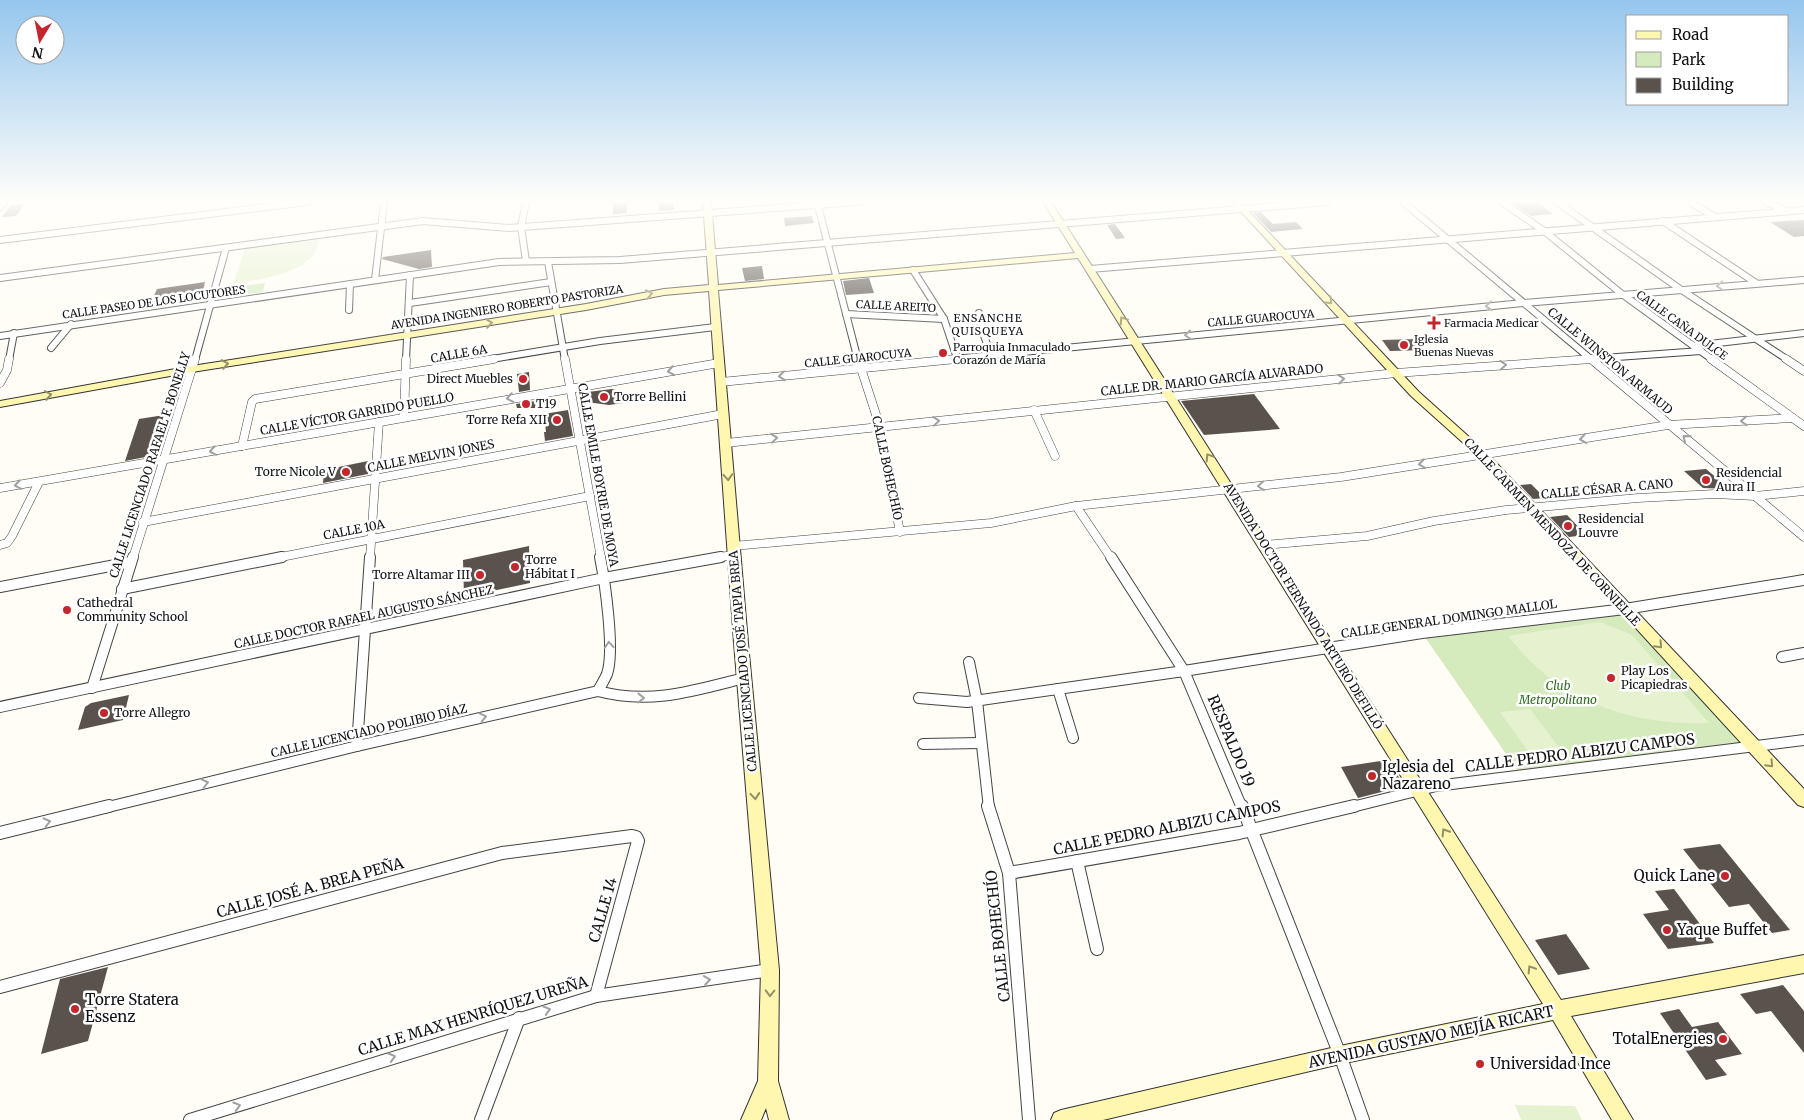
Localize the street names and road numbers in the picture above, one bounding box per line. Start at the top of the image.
street label: CALLE PASEO DE LOS LOCUTORES [62,282,247,322]
street label: AVENIDA INGENIERO ROBERTO PASTORIZA [389,282,624,332]
street label: CALLE CAÑA DULCE [1634,287,1730,363]
street label: CALLE AREITO [856,297,936,315]
street label: CALLE WINSTON ARMAUD [1545,304,1676,417]
street label: CALLE GUAROCUYA [1207,306,1315,330]
street label: CALLE 6A [430,341,489,366]
street label: CALLE GUAROCUYA [804,345,912,371]
street label: CALLE LICENCIADO RAFAEL F. BONELLY [106,350,193,580]
street label: CALLE DR. MARIO GARCÍA ALVARADO [1100,360,1324,399]
street label: CALLE EMILE BOYRIE DE MOYA [575,382,622,568]
street label: CALLE VÍCTOR GARRIDO PUELLO [259,389,455,438]
street label: CALLE BOHECHÍO [869,415,906,522]
street label: CALLE CARMEN MENDOZA DE CORNIELLE [1461,435,1644,629]
street label: CALLE MELVIN JONES [366,436,496,475]
street label: CALLE CÉSAR A. CANO [1540,475,1674,502]
street label: AVENIDA DOCTOR FERNANDO ARTURO DEFILLÓ [1220,479,1386,732]
street label: CALLE 10A [322,516,386,543]
street label: CALLE LICENCIADO JOSÉ TAPIA BREA [725,549,760,772]
street label: CALLE DOCTOR RAFAEL AUGUSTO SÁNCHEZ [233,582,495,651]
street label: CALLE GENERAL DOMINGO MALLOL [1340,596,1558,641]
street label: RESPALDO 19 [1203,692,1259,790]
street label: CALLE LICENCIADO POLIBIO DÍAZ [269,701,469,760]
street label: CALLE PEDRO ALBIZU CAMPOS [1464,729,1696,776]
street label: CALLE PEDRO ALBIZU CAMPOS [1052,796,1282,859]
street label: CALLE JOSÉ A. BREA PEÑA [214,852,406,922]
street label: CALLE BOHECHÍO [980,869,1014,1003]
street label: CALLE 14 [584,875,621,945]
street label: CALLE MAX HENRÍQUEZ UREÑA [355,970,590,1060]
street label: AVENIDA GUSTAVO MEJÍA RICART [1305,1000,1556,1072]

